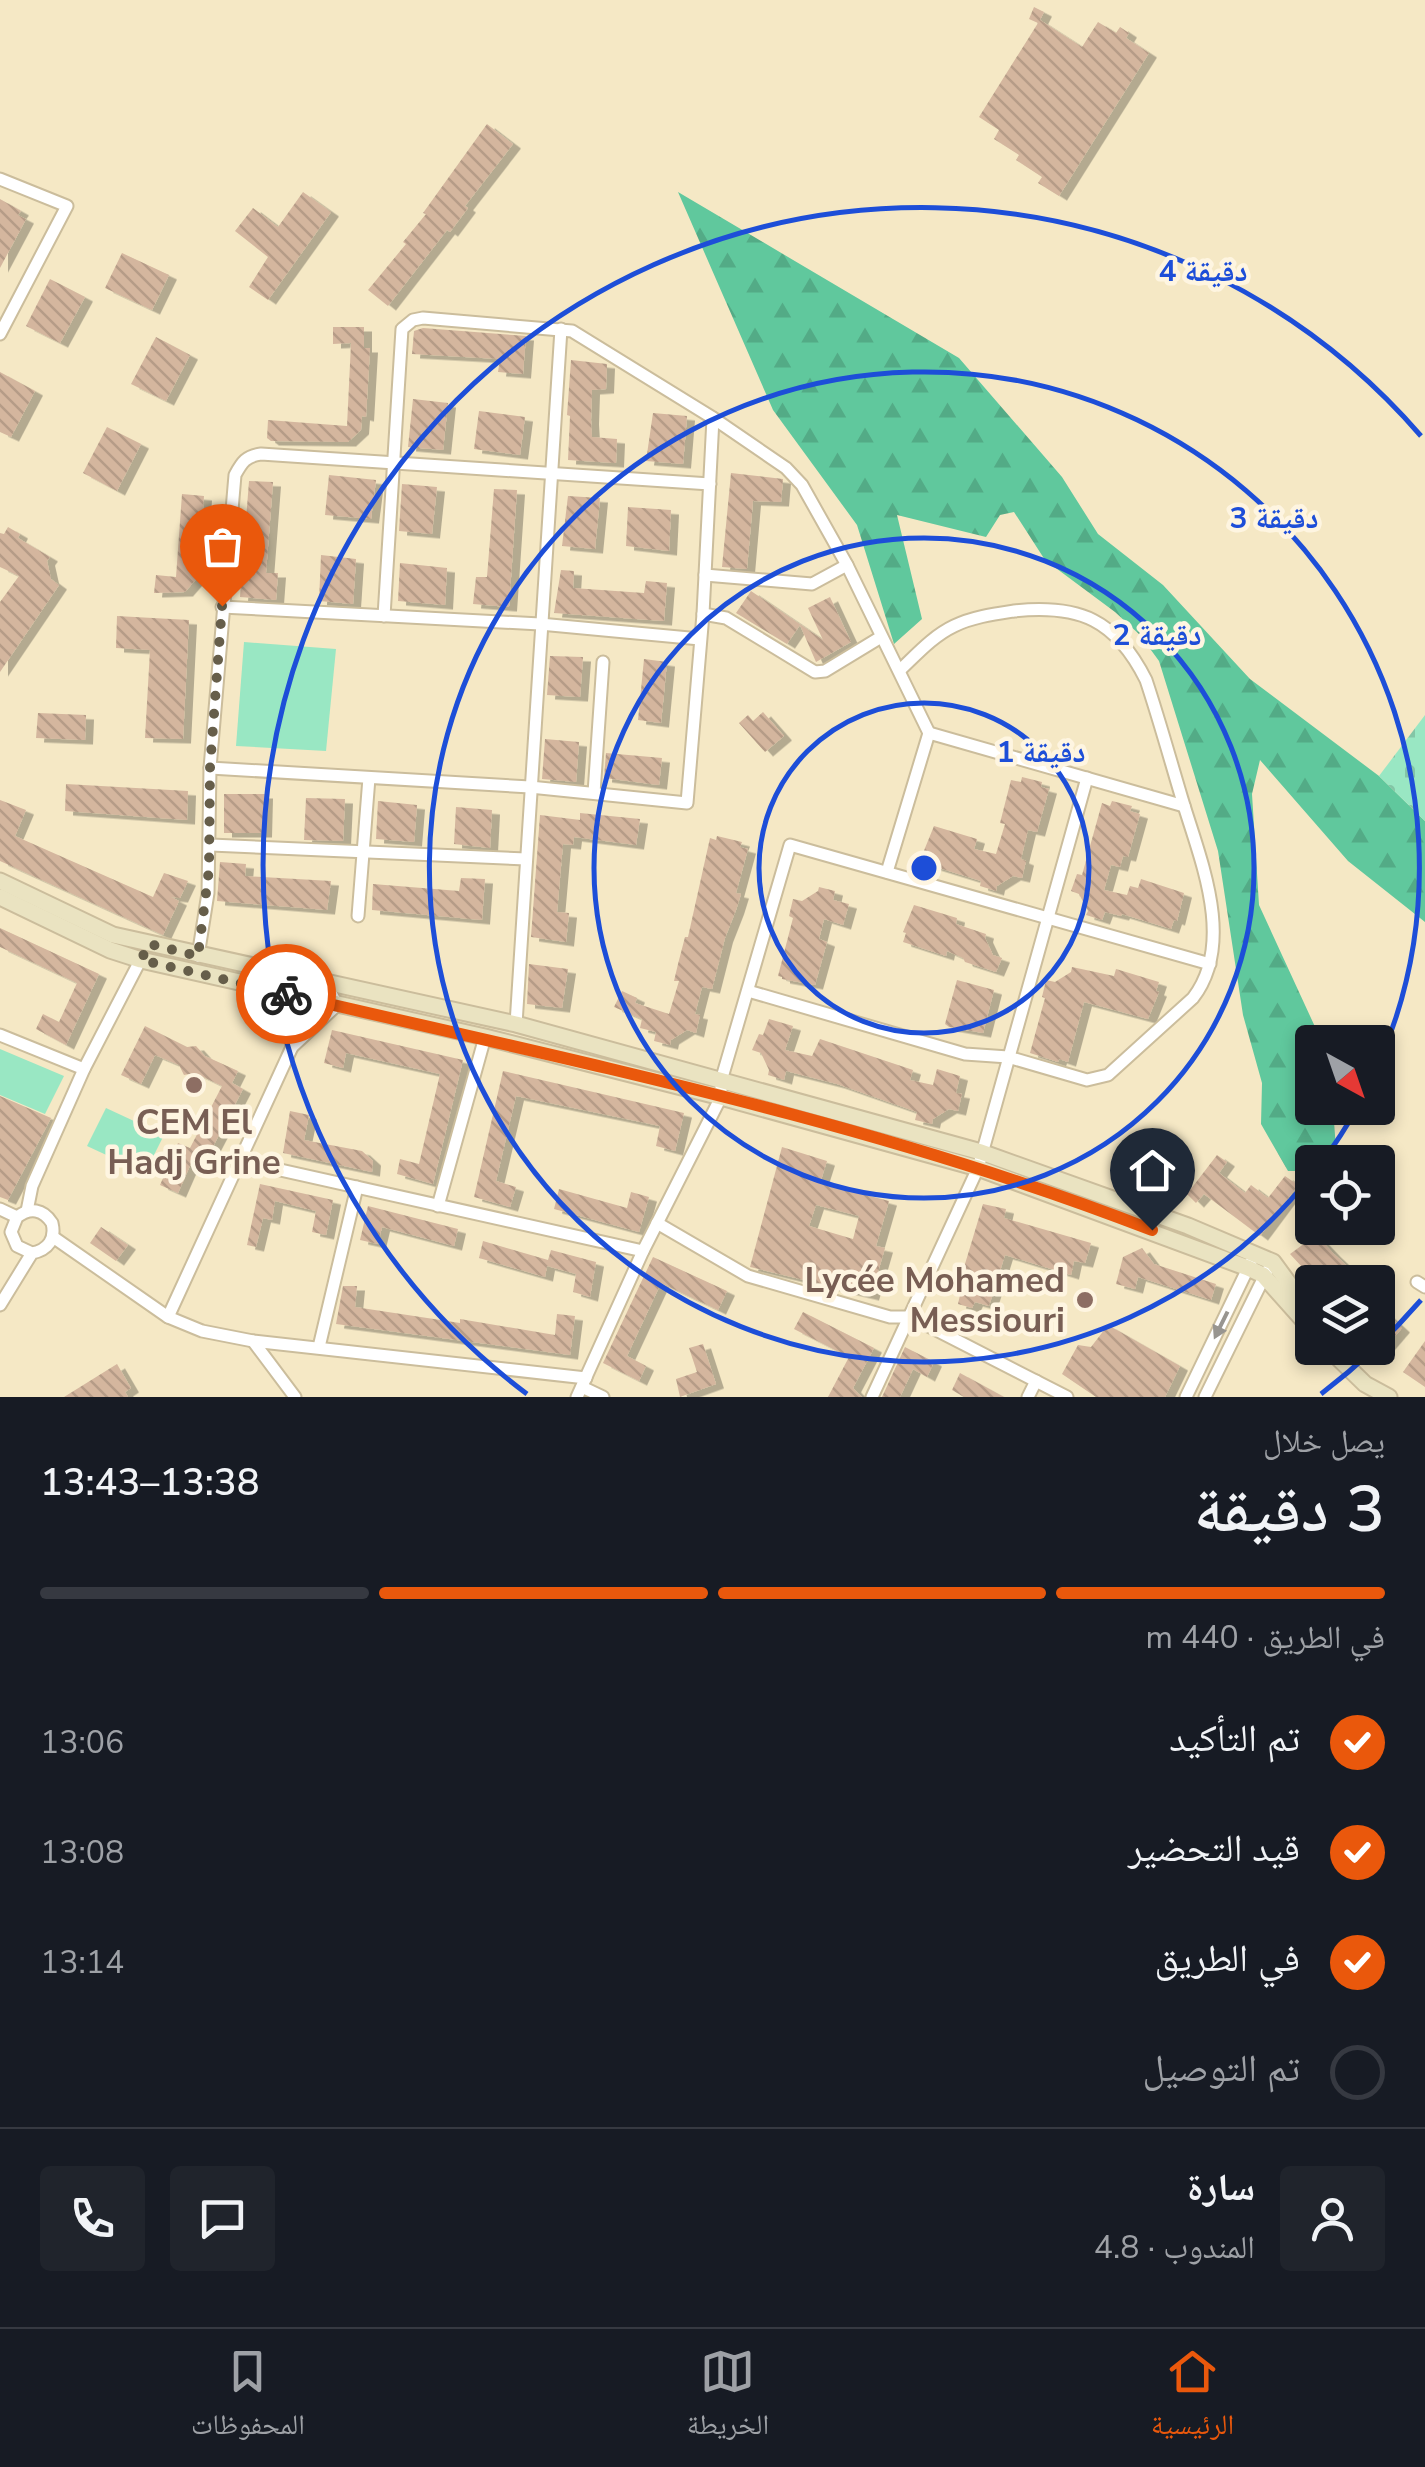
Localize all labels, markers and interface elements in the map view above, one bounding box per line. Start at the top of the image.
text: 4 دقيقة [1158,251,1248,292]
text: 3 دقيقة [1229,498,1319,539]
pin [180,504,265,607]
icon: bag [195,519,250,574]
text: 2 دقيقة [1112,615,1202,656]
text: 1 دقيقة [996,732,1086,773]
centre of rings [906,850,942,886]
courier [236,944,336,1044]
icon: bike [259,967,314,1022]
north arrow [1295,1025,1395,1125]
map controls [1295,1025,1395,1365]
marker: CEM El Hadj Grine [183,1074,205,1096]
place label: CEM El Hadj Grine [107,1099,281,1186]
pin [1110,1128,1195,1231]
icon: home [1125,1143,1180,1198]
button: locate [1295,1145,1395,1245]
place label: Lycée Mohamed Messiouri [804,1257,1065,1344]
button: layers [1295,1265,1395,1365]
marker: Lycée Mohamed Messiouri [1074,1289,1096,1311]
one-way arrow [1212,1311,1229,1340]
text: يصل خلال [1263,1420,1385,1463]
text: 13:38–13:43 [40,1457,259,1508]
text: 3 دقيقة [1194,1465,1385,1554]
text: في الطريق · 440 m [1145,1616,1385,1659]
text: تم التأكيد [1169,1713,1300,1764]
icon: check [1330,1715,1385,1770]
text: 13:06 [40,1721,124,1764]
text: قيد التحضير [1128,1823,1300,1874]
icon: check [1330,1825,1385,1880]
text: 13:08 [40,1831,124,1874]
text: في الطريق [1154,1933,1300,1984]
icon: check [1330,1935,1385,1990]
text: 13:14 [40,1941,124,1984]
text: تم التوصيل [1143,2043,1300,2094]
text: سارة [1187,2162,1255,2213]
button: phone [40,2166,145,2271]
button: chat [170,2166,275,2271]
button: person [1280,2166,1385,2271]
text: المندوب · 4.8 [1094,2226,1255,2269]
tab: المحفوظات [191,2344,305,2452]
tab: الخريطة [687,2344,769,2452]
tab: الرئيسية [1151,2344,1234,2452]

